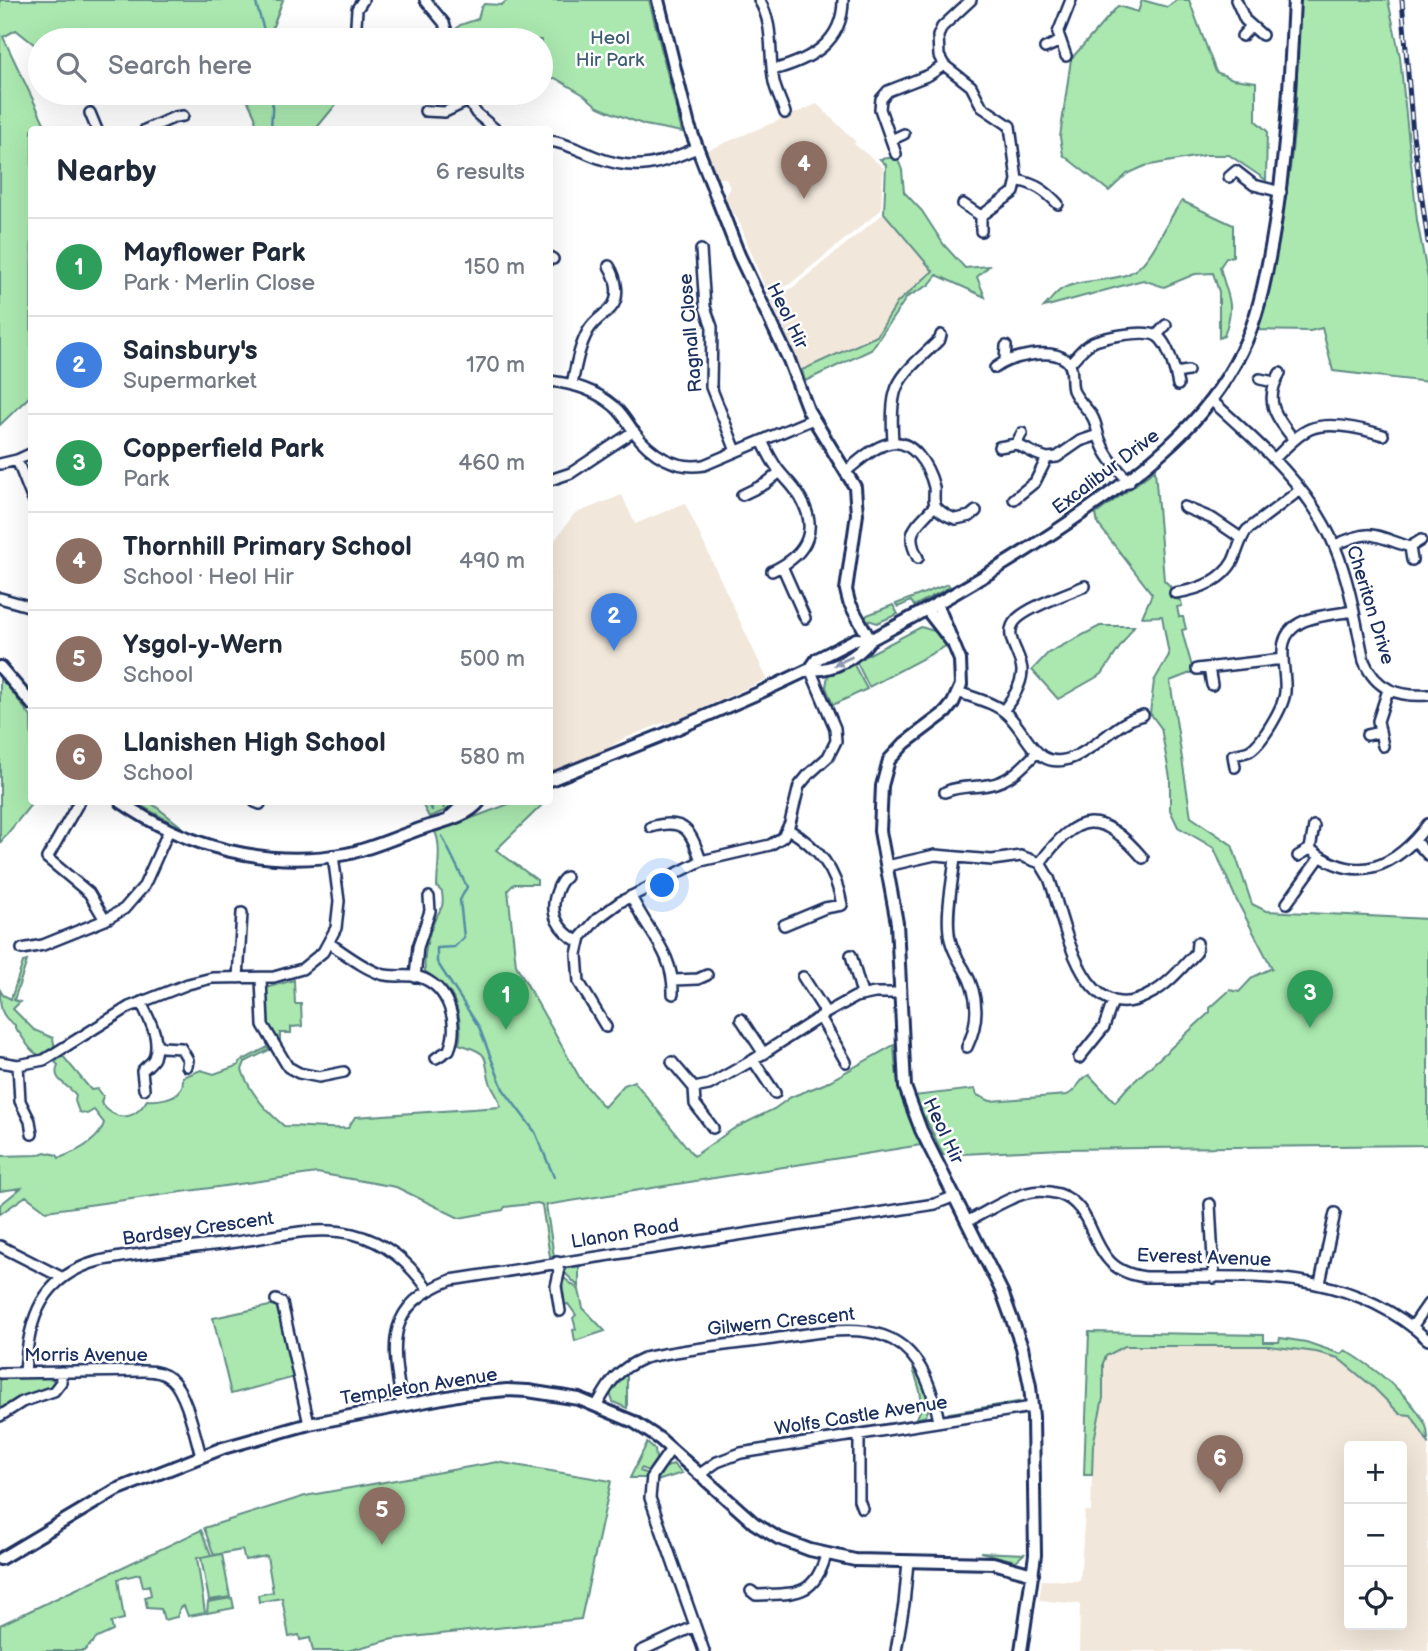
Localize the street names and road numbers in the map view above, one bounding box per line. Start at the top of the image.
street label: Ragnall Close [674,273,708,393]
street label: Heol Hir [761,279,813,354]
street label: Excalibur Drive [1048,424,1164,520]
street label: Cheriton Drive [1341,543,1399,667]
street label: Heol Hir [918,1094,969,1169]
street label: Bardsey Crescent [121,1207,275,1251]
street label: Llanon Road [569,1214,681,1254]
street label: Everest Avenue [1136,1244,1272,1272]
street label: Gilwern Crescent [706,1303,856,1341]
street label: Morris Avenue [24,1344,148,1367]
street label: Templeton Avenue [339,1363,499,1411]
street label: Wolfs Castle Avenue [773,1391,949,1441]

